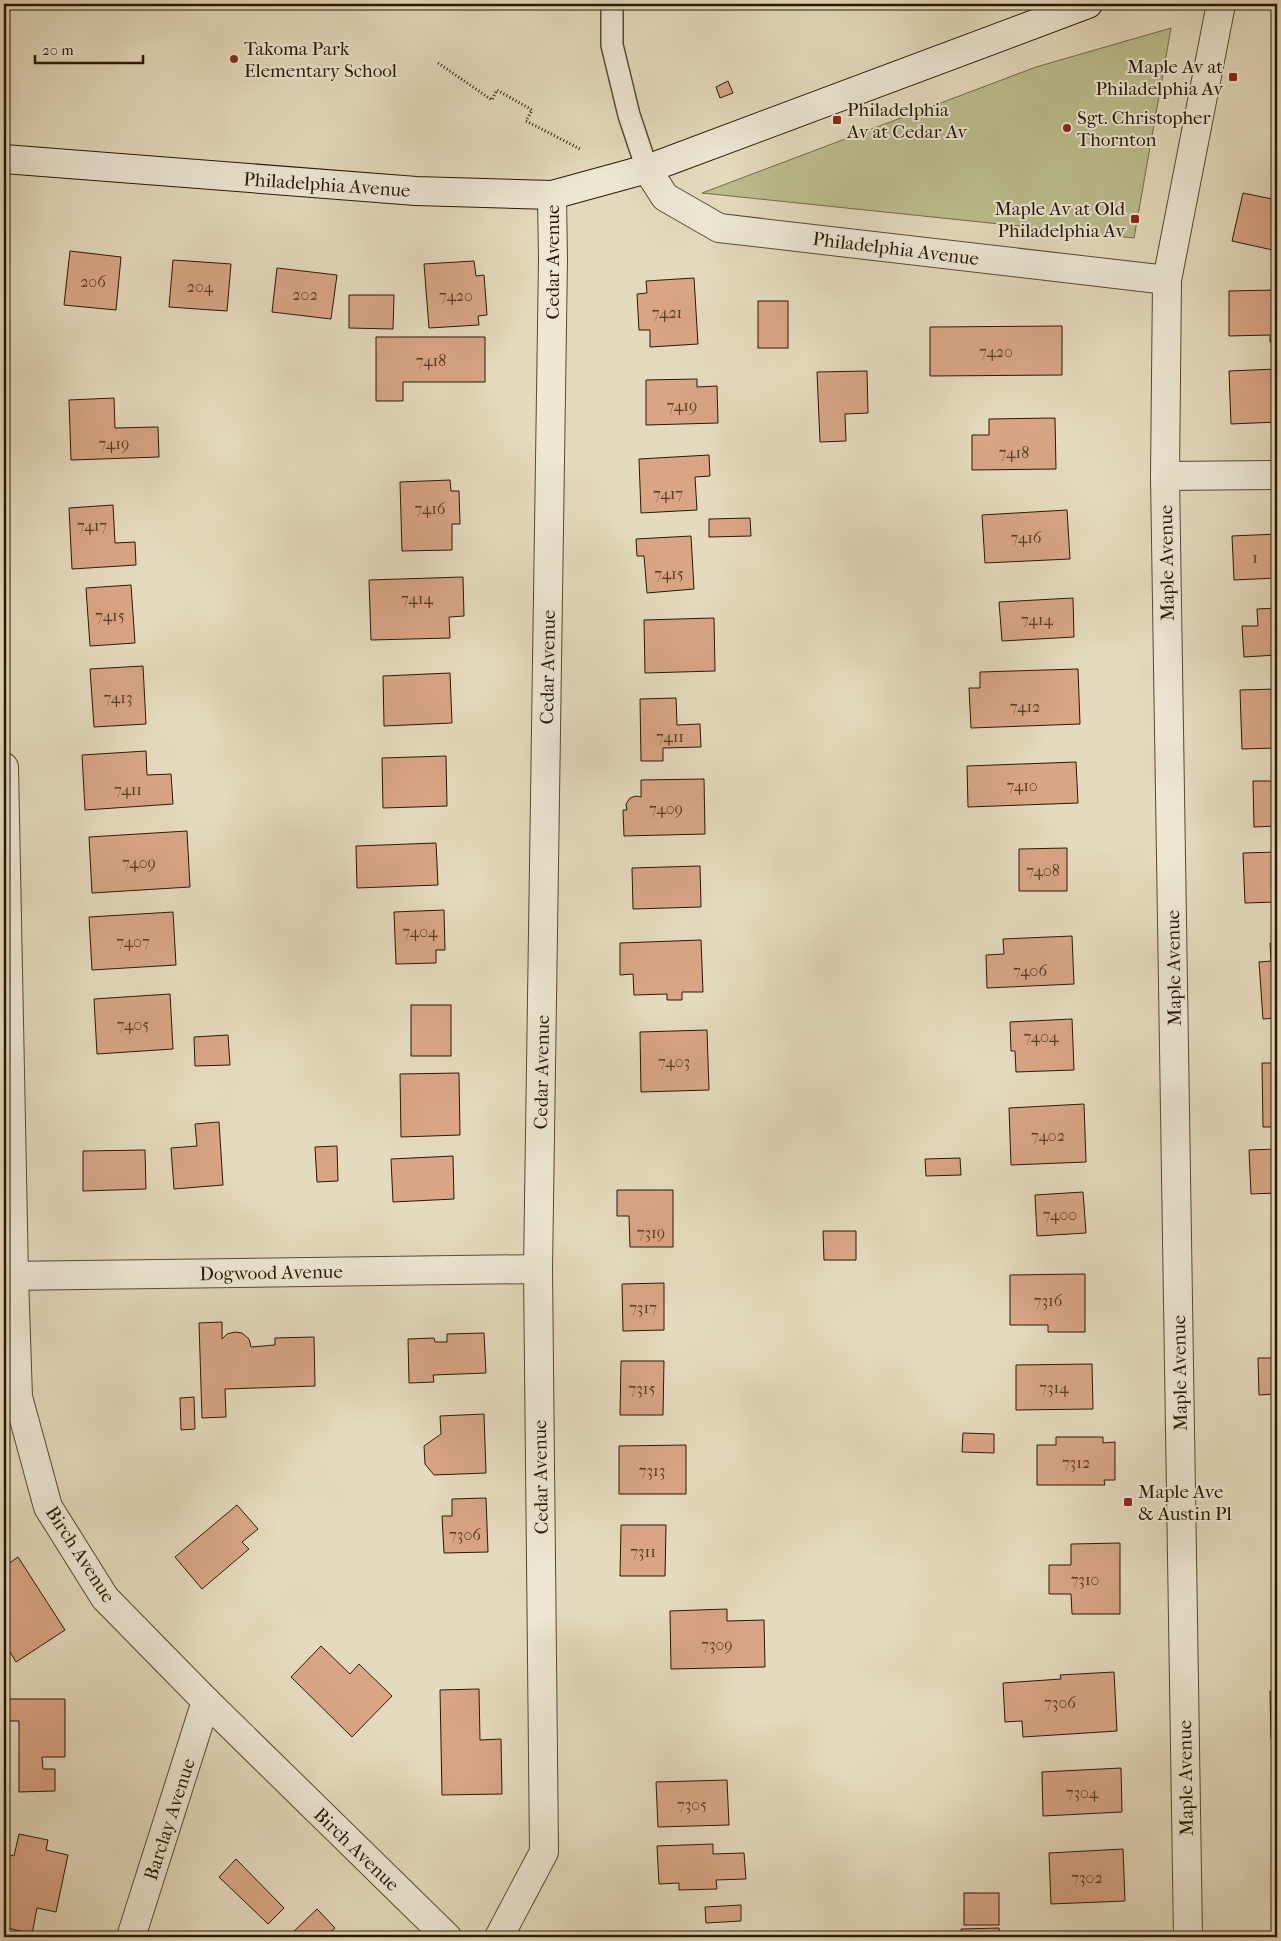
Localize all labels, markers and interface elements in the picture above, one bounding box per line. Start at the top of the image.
scale bar [35,32,142,64]
place label: Takoma Park Elementary School [244,38,397,82]
text: 20 m [42,41,74,59]
marker: Takoma Park Elementary School [228,53,240,65]
place label: Maple Av at Philadelphia Av [1096,56,1223,100]
marker: Maple Av at Philadelphia Av [1227,71,1239,83]
place label: Philadelphia Av at Cedar Av [846,99,968,143]
place label: Sgt. Christopher Thornton [1077,107,1211,151]
marker: Philadelphia Av at Cedar Av [831,114,843,126]
marker: Sgt. Christopher Thornton [1061,122,1073,134]
street label: Philadelphia Avenue [243,168,411,202]
place label: Maple Av at Old Philadelphia Av [994,198,1126,242]
street label: Cedar Avenue [542,205,564,319]
marker: Maple Av at Old Philadelphia Av [1129,213,1141,225]
street label: Philadelphia Avenue [812,228,980,270]
house number: 206 [80,272,106,291]
house number: 204 [187,277,214,296]
house number: 202 [292,285,318,304]
house number: 7420 [439,286,473,305]
house number: 7421 [652,303,682,322]
house number: 7420 [979,342,1013,361]
house number: 7418 [416,351,446,370]
house number: 7419 [667,396,697,415]
house number: 7419 [99,434,129,453]
house number: 7418 [999,443,1029,462]
house number: 7417 [653,484,683,503]
house number: 7416 [414,499,446,518]
street label: Maple Avenue [1155,505,1179,621]
house number: 7417 [77,516,107,535]
house number: 7416 [1010,528,1042,547]
house number: 1 [1252,548,1258,567]
house number: 7415 [654,564,684,583]
house number: 7414 [401,589,434,608]
house number: 7415 [95,606,125,625]
street label: Cedar Avenue [536,609,560,725]
house number: 7414 [1021,610,1054,629]
house number: 7413 [103,688,133,707]
house number: 7412 [1010,697,1040,716]
house number: 7411 [656,727,684,746]
house number: 7410 [1006,776,1038,795]
house number: 7411 [114,780,142,799]
house number: 7409 [649,799,683,818]
house number: 7409 [122,853,156,872]
house number: 7408 [1026,861,1060,880]
street label: Maple Avenue [1162,910,1186,1026]
house number: 7404 [403,922,438,941]
house number: 7407 [116,932,150,951]
house number: 7406 [1013,961,1047,980]
street label: Cedar Avenue [530,1014,554,1130]
house number: 7405 [117,1015,149,1034]
house number: 7404 [1024,1027,1059,1046]
house number: 7403 [658,1052,690,1071]
house number: 7402 [1031,1126,1065,1145]
house number: 7400 [1043,1205,1077,1224]
house number: 7319 [637,1223,665,1242]
street label: Dogwood Avenue [199,1261,343,1285]
house number: 7316 [1034,1291,1063,1310]
house number: 7317 [629,1298,657,1317]
street label: Maple Avenue [1168,1315,1192,1431]
house number: 7314 [1039,1378,1069,1397]
house number: 7315 [629,1379,656,1398]
street label: Cedar Avenue [529,1419,553,1535]
house number: 7312 [1062,1453,1090,1472]
house number: 7313 [639,1461,665,1480]
place label: Maple Ave & Austin Pl [1138,1481,1232,1525]
marker: Maple Ave & Austin Pl [1122,1496,1134,1508]
street label: Birch Avenue [41,1502,119,1607]
house number: 7306 [449,1525,481,1544]
house number: 7311 [630,1542,656,1561]
house number: 7310 [1071,1570,1099,1589]
house number: 7309 [701,1635,733,1654]
house number: 7306 [1044,1693,1076,1712]
street label: Maple Avenue [1174,1720,1198,1836]
street label: Barclay Avenue [140,1756,200,1883]
house number: 7304 [1066,1783,1099,1802]
house number: 7305 [677,1795,707,1814]
street label: Birch Avenue [309,1803,404,1896]
house number: 7302 [1071,1868,1103,1887]

